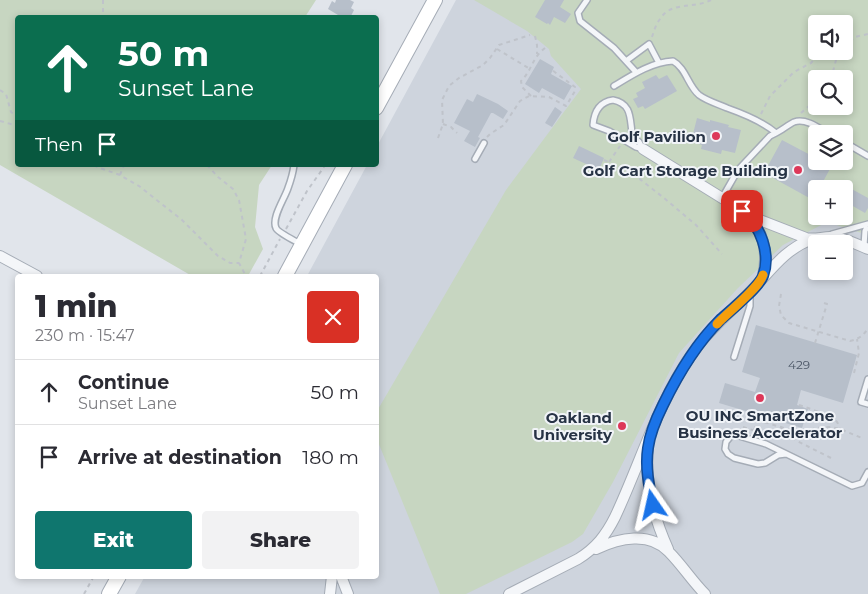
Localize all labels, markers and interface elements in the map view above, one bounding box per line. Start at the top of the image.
map controls [808,15,853,280]
button: sound [808,15,853,60]
text: 50 m [118,32,209,75]
icon: ahead [35,35,100,100]
button: search [808,70,853,115]
text: Sunset Lane [118,75,254,102]
button: layers [808,125,853,170]
place label: Golf Pavilion [607,127,706,146]
icon: arrive [93,130,121,158]
marker: Golf Pavilion [710,130,722,142]
text: Then [35,133,83,156]
place label: Golf Cart Storage Building [583,161,788,180]
marker: Golf Cart Storage Building [792,164,804,176]
button: + [808,180,853,225]
pin [721,190,763,232]
icon: arrive [728,197,756,225]
button: − [808,235,853,280]
text: 1 min [35,288,118,325]
button: close [307,291,359,343]
text: 230 m · 15:47 [35,326,135,345]
house number: 429 [788,357,810,372]
text: Continue [78,371,169,394]
icon: ahead [35,378,63,406]
text: 50 m [311,381,359,404]
marker: OU INC SmartZone Business Accelerator [754,392,766,404]
text: Sunset Lane [78,394,177,413]
place label: OU INC SmartZone Business Accelerator [678,406,843,442]
place label: Oakland University [533,408,613,444]
marker: Oakland University [616,420,628,432]
icon: arrive [35,443,63,471]
text: Arrive at destination [78,446,282,469]
text: 180 m [302,446,359,469]
position arrow [626,478,678,530]
button: Exit [35,511,192,569]
button: Share [202,511,359,569]

